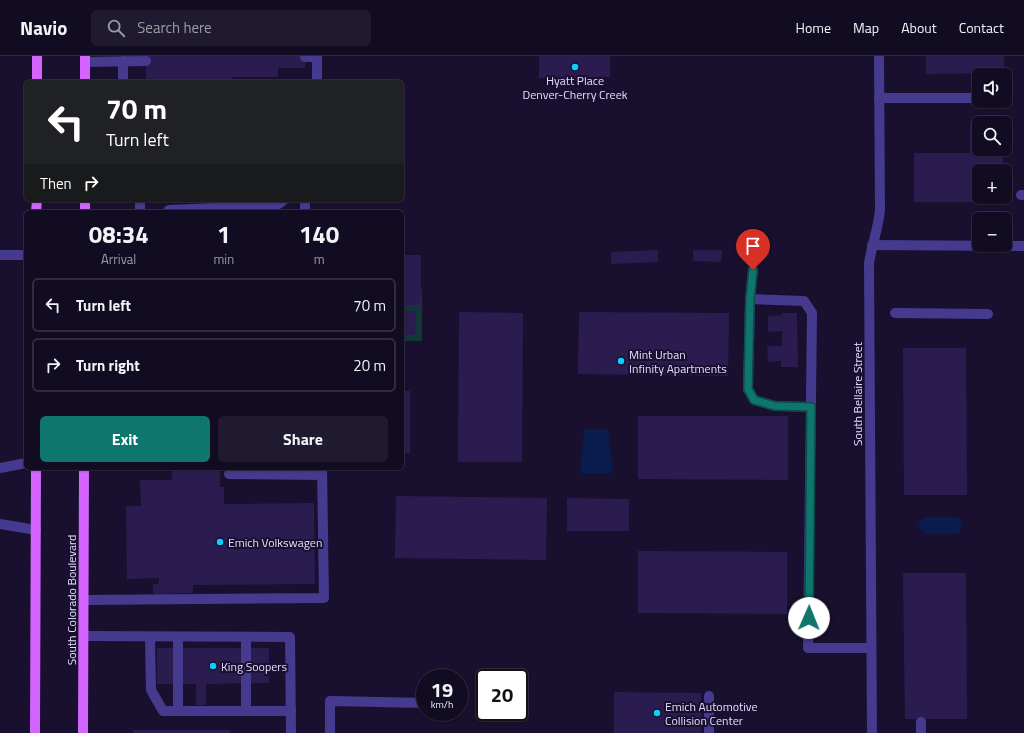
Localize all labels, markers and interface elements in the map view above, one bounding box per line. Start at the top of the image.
search box [91,10,371,46]
text: Navio [20,13,67,42]
text: Search here [137,16,212,39]
icon: search [105,17,127,39]
text: Home [796,17,831,38]
text: Map [853,17,879,38]
text: About [901,17,937,38]
text: Contact [959,17,1004,38]
marker: Hyatt Place Denver-Cherry Creek [570,62,580,72]
map controls [972,68,1012,252]
button: sound [972,68,1012,108]
place label: Hyatt Place Denver-Cherry Creek [523,71,628,104]
text: 70 m [106,87,167,130]
icon: left [40,96,92,148]
button: search [972,116,1012,156]
text: Turn left [106,126,169,153]
button: + [972,164,1012,204]
text: Then [40,172,72,195]
icon: right [80,172,102,194]
button: − [972,212,1012,252]
text: 08:34 [89,216,149,252]
text: 1 [217,216,231,252]
text: 140 [299,216,339,252]
pin [736,229,770,270]
icon: arrive [742,235,764,257]
text: Arrival [101,249,136,269]
text: min [213,249,234,269]
text: m [314,249,325,269]
icon: left [42,294,64,316]
text: Turn left [76,294,131,317]
text: 70 m [353,294,386,317]
street label: South Bellaire Street [848,341,867,446]
place label: Mint Urban Infinity Apartments [629,345,727,378]
icon: right [42,354,64,376]
text: Turn right [76,354,140,377]
text: 20 m [353,354,386,377]
marker: Mint Urban Infinity Apartments [616,356,626,366]
button: Exit [40,416,210,462]
button: Share [218,416,388,462]
place label: Emich Volkswagen [228,533,322,552]
street label: South Colorado Boulevard [62,535,81,665]
marker: Emich Volkswagen [215,537,225,547]
position arrow [788,597,830,639]
place label: King Soopers [221,657,287,676]
marker: King Soopers [208,661,218,671]
speed limit sign: 20 [476,669,528,721]
text: 19 [431,674,453,705]
text: km/h [431,697,453,712]
place label: Emich Automotive Collision Center [665,697,758,730]
marker: Emich Automotive Collision Center [652,708,662,718]

